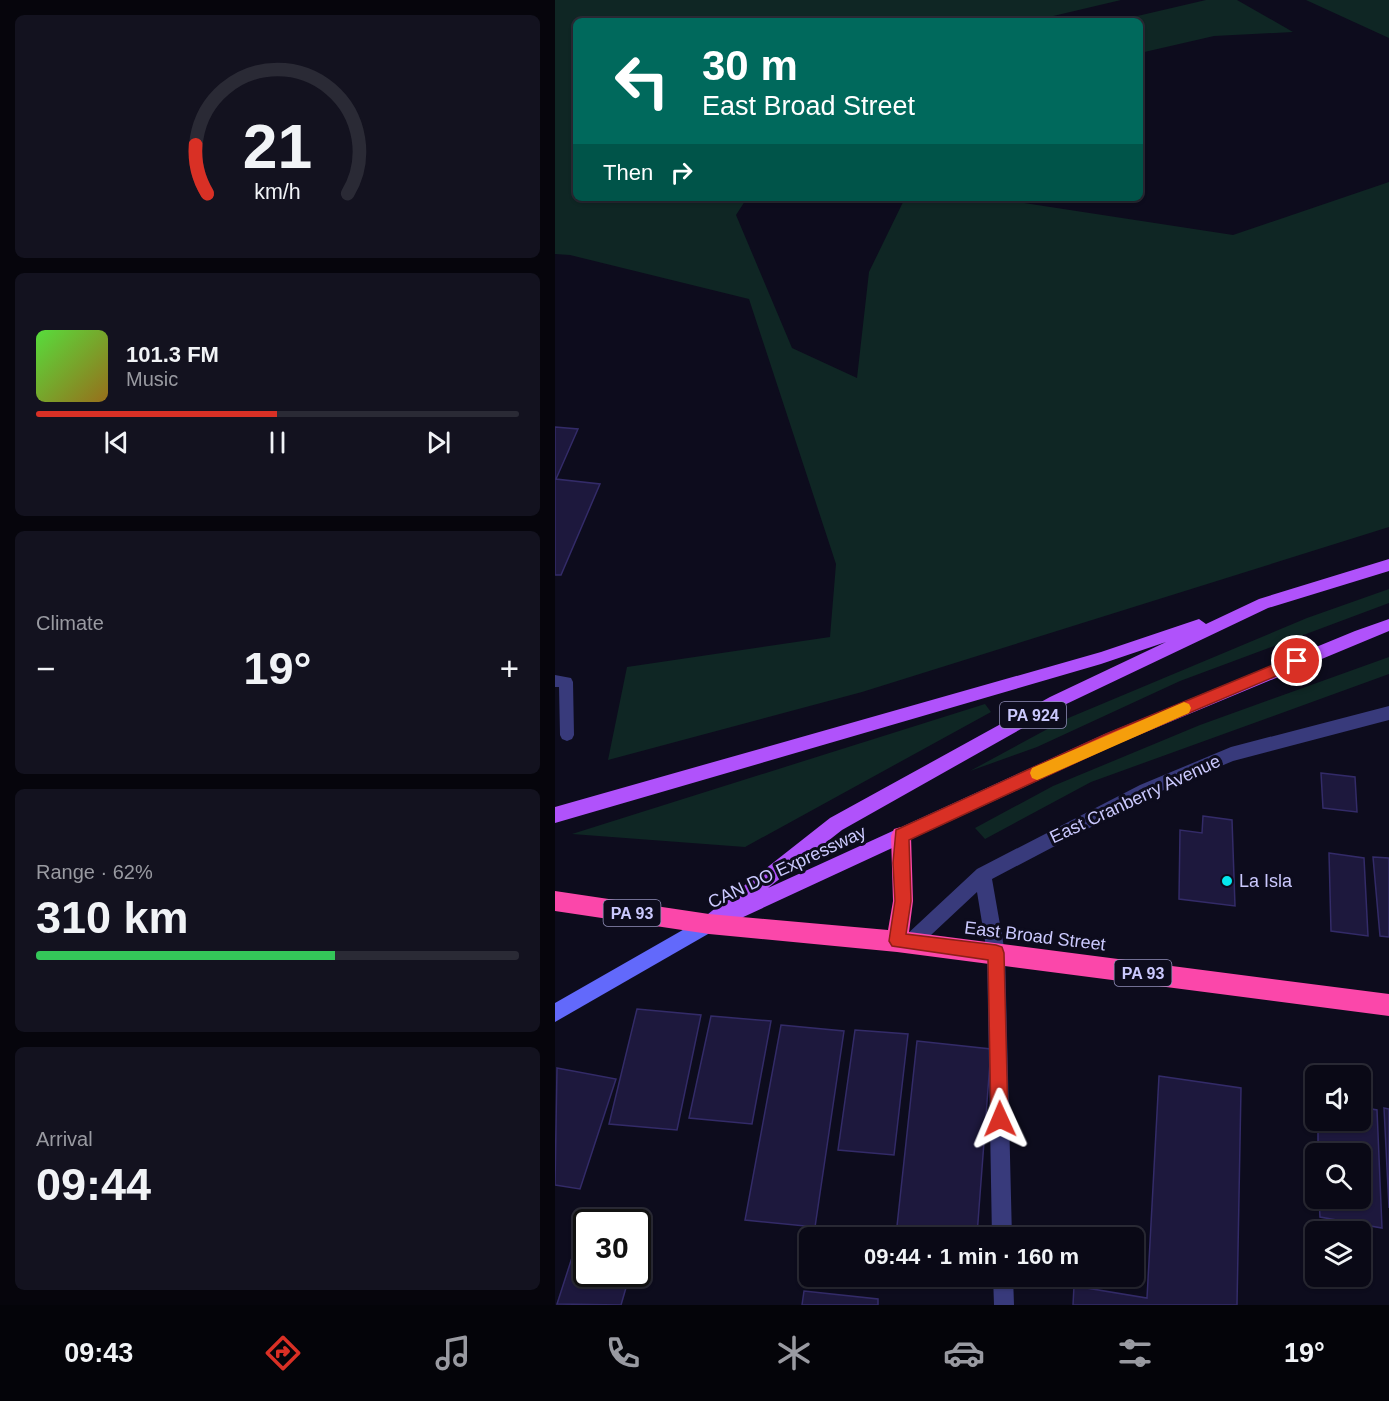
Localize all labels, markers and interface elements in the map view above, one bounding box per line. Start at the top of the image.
icon: left [603,42,681,120]
text: 30 m [702,42,798,89]
text: East Broad Street [702,91,915,121]
text: 21 [243,112,312,181]
icon: right [665,156,698,189]
text: Then [603,160,653,185]
text: km/h [254,180,301,204]
text: 101.3 FM [126,342,219,367]
text: Music [126,368,178,390]
icon: previous [100,426,133,459]
icon: pause [261,426,294,459]
icon: next [422,426,455,459]
text: Climate [36,612,104,634]
pin [1271,635,1322,686]
text: 19° [243,643,312,694]
icon: arrive [1280,644,1313,677]
text: − [36,650,55,687]
text: + [500,650,519,687]
road number: PA 924 [1000,702,1066,728]
street label: East Cranberry Avenue [1047,751,1223,847]
street label: CAN DO Expressway [705,822,869,912]
text: Range · 62% [36,861,153,883]
place label: La Isla [1239,871,1293,891]
marker: La Isla [1220,874,1234,888]
text: 310 km [36,892,189,943]
road number: PA 93 [603,900,661,926]
street label: East Broad Street [963,917,1107,955]
road number: PA 93 [1115,960,1171,986]
map controls [1305,1065,1371,1287]
button: sound [1305,1065,1371,1131]
position arrow [968,1087,1032,1151]
text: Arrival [36,1128,93,1150]
button: search [1305,1143,1371,1209]
text: 09:44 [36,1159,151,1210]
speed limit sign: 30 [573,1209,651,1287]
button: layers [1305,1221,1371,1287]
text: 09:44 · 1 min · 160 m [864,1244,1079,1269]
icon: directions [262,1332,304,1374]
icon: music [432,1332,474,1374]
icon: phone [602,1332,644,1374]
icon: climate [773,1332,815,1374]
icon: car [943,1332,985,1374]
icon: filters [1114,1332,1156,1374]
text: 09:43 [64,1338,133,1368]
text: 19° [1284,1338,1325,1368]

